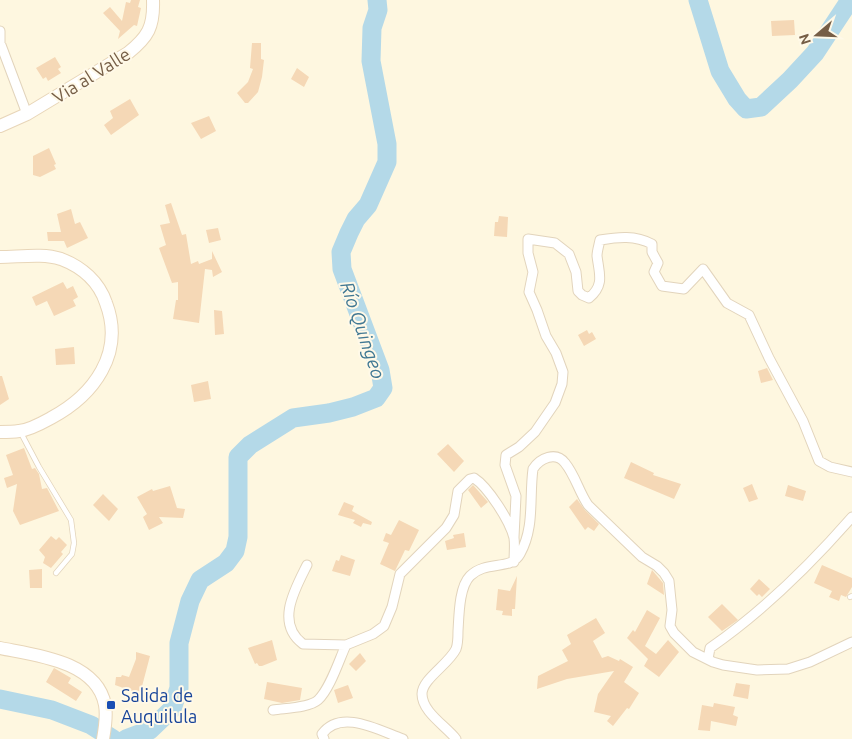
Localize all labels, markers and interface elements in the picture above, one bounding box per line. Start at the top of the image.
north arrow [792,10,842,60]
text: N [795,32,814,47]
street label: Via al Valle [49,43,133,107]
water label: Río Quingeo [336,279,390,381]
place label: Salida de Auquilula [121,685,197,726]
marker: Salida de Auquilula [105,699,117,711]

